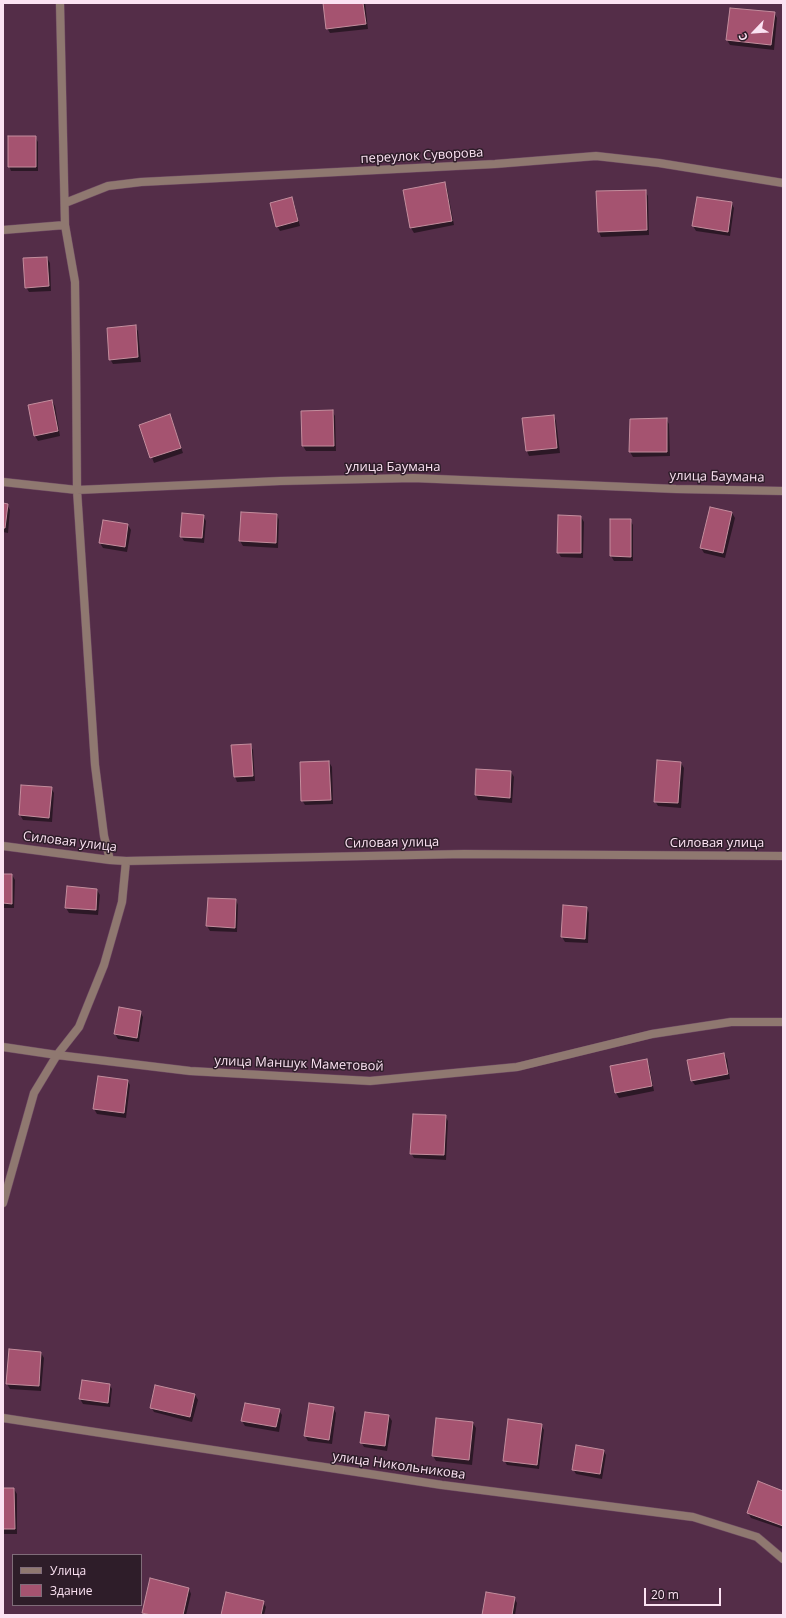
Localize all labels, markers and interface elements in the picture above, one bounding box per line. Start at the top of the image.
north arrow [734,12,774,52]
text: С [734,31,751,44]
street label: переулок Суворова [360,145,484,167]
street label: улица Баумана [346,459,440,475]
street label: улица Баумана [669,468,765,486]
street label: Силовая улица [22,828,118,856]
street label: Силовая улица [345,834,439,852]
street label: Силовая улица [670,835,764,851]
street label: улица Маншук Маметовой [214,1053,384,1075]
street label: улица Никольникова [331,1449,467,1483]
legend [12,1554,142,1606]
text: Улица [50,1562,86,1579]
scale bar [646,1580,723,1606]
text: Здание [50,1582,93,1599]
text: 20 m [651,1586,679,1603]

